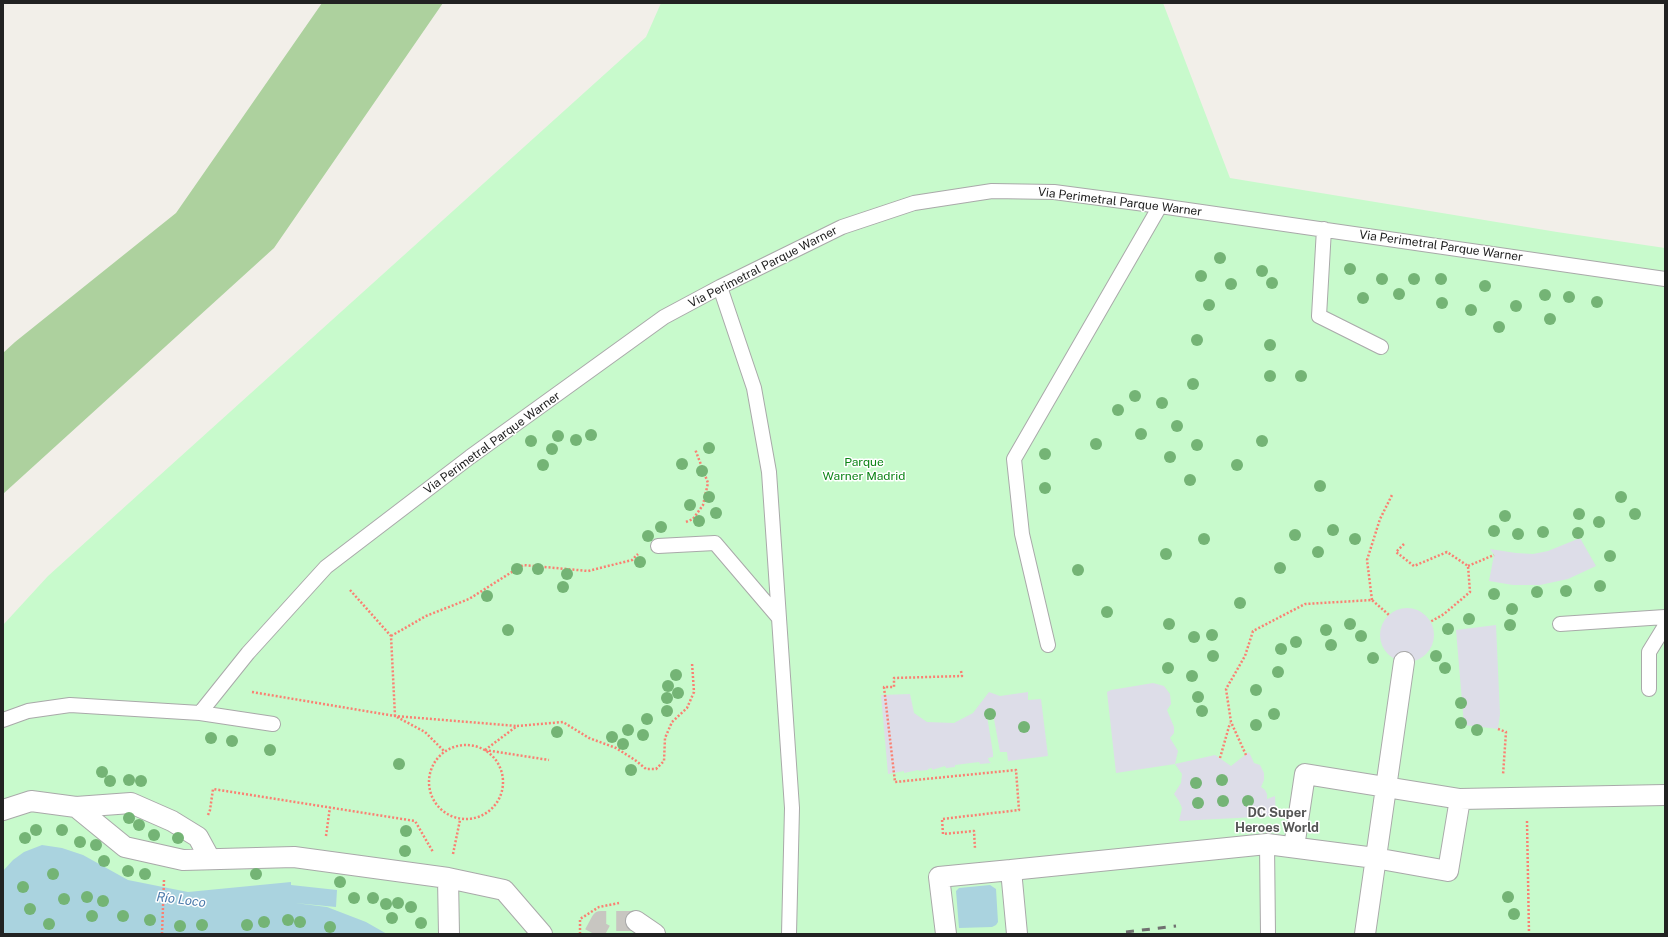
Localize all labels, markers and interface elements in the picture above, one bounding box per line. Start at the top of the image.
street label: Via Perimetral Parque Warner [1037,185,1203,219]
street label: Via Perimetral Parque Warner [686,223,840,311]
street label: Via Perimetral Parque Warner [1358,227,1524,265]
street label: Via Perimetral Parque Warner [421,389,563,497]
park label: Parque Warner Madrid [823,455,905,483]
district label: DC Super Heroes World [1235,805,1319,836]
water label: Río Loco [155,889,207,911]

